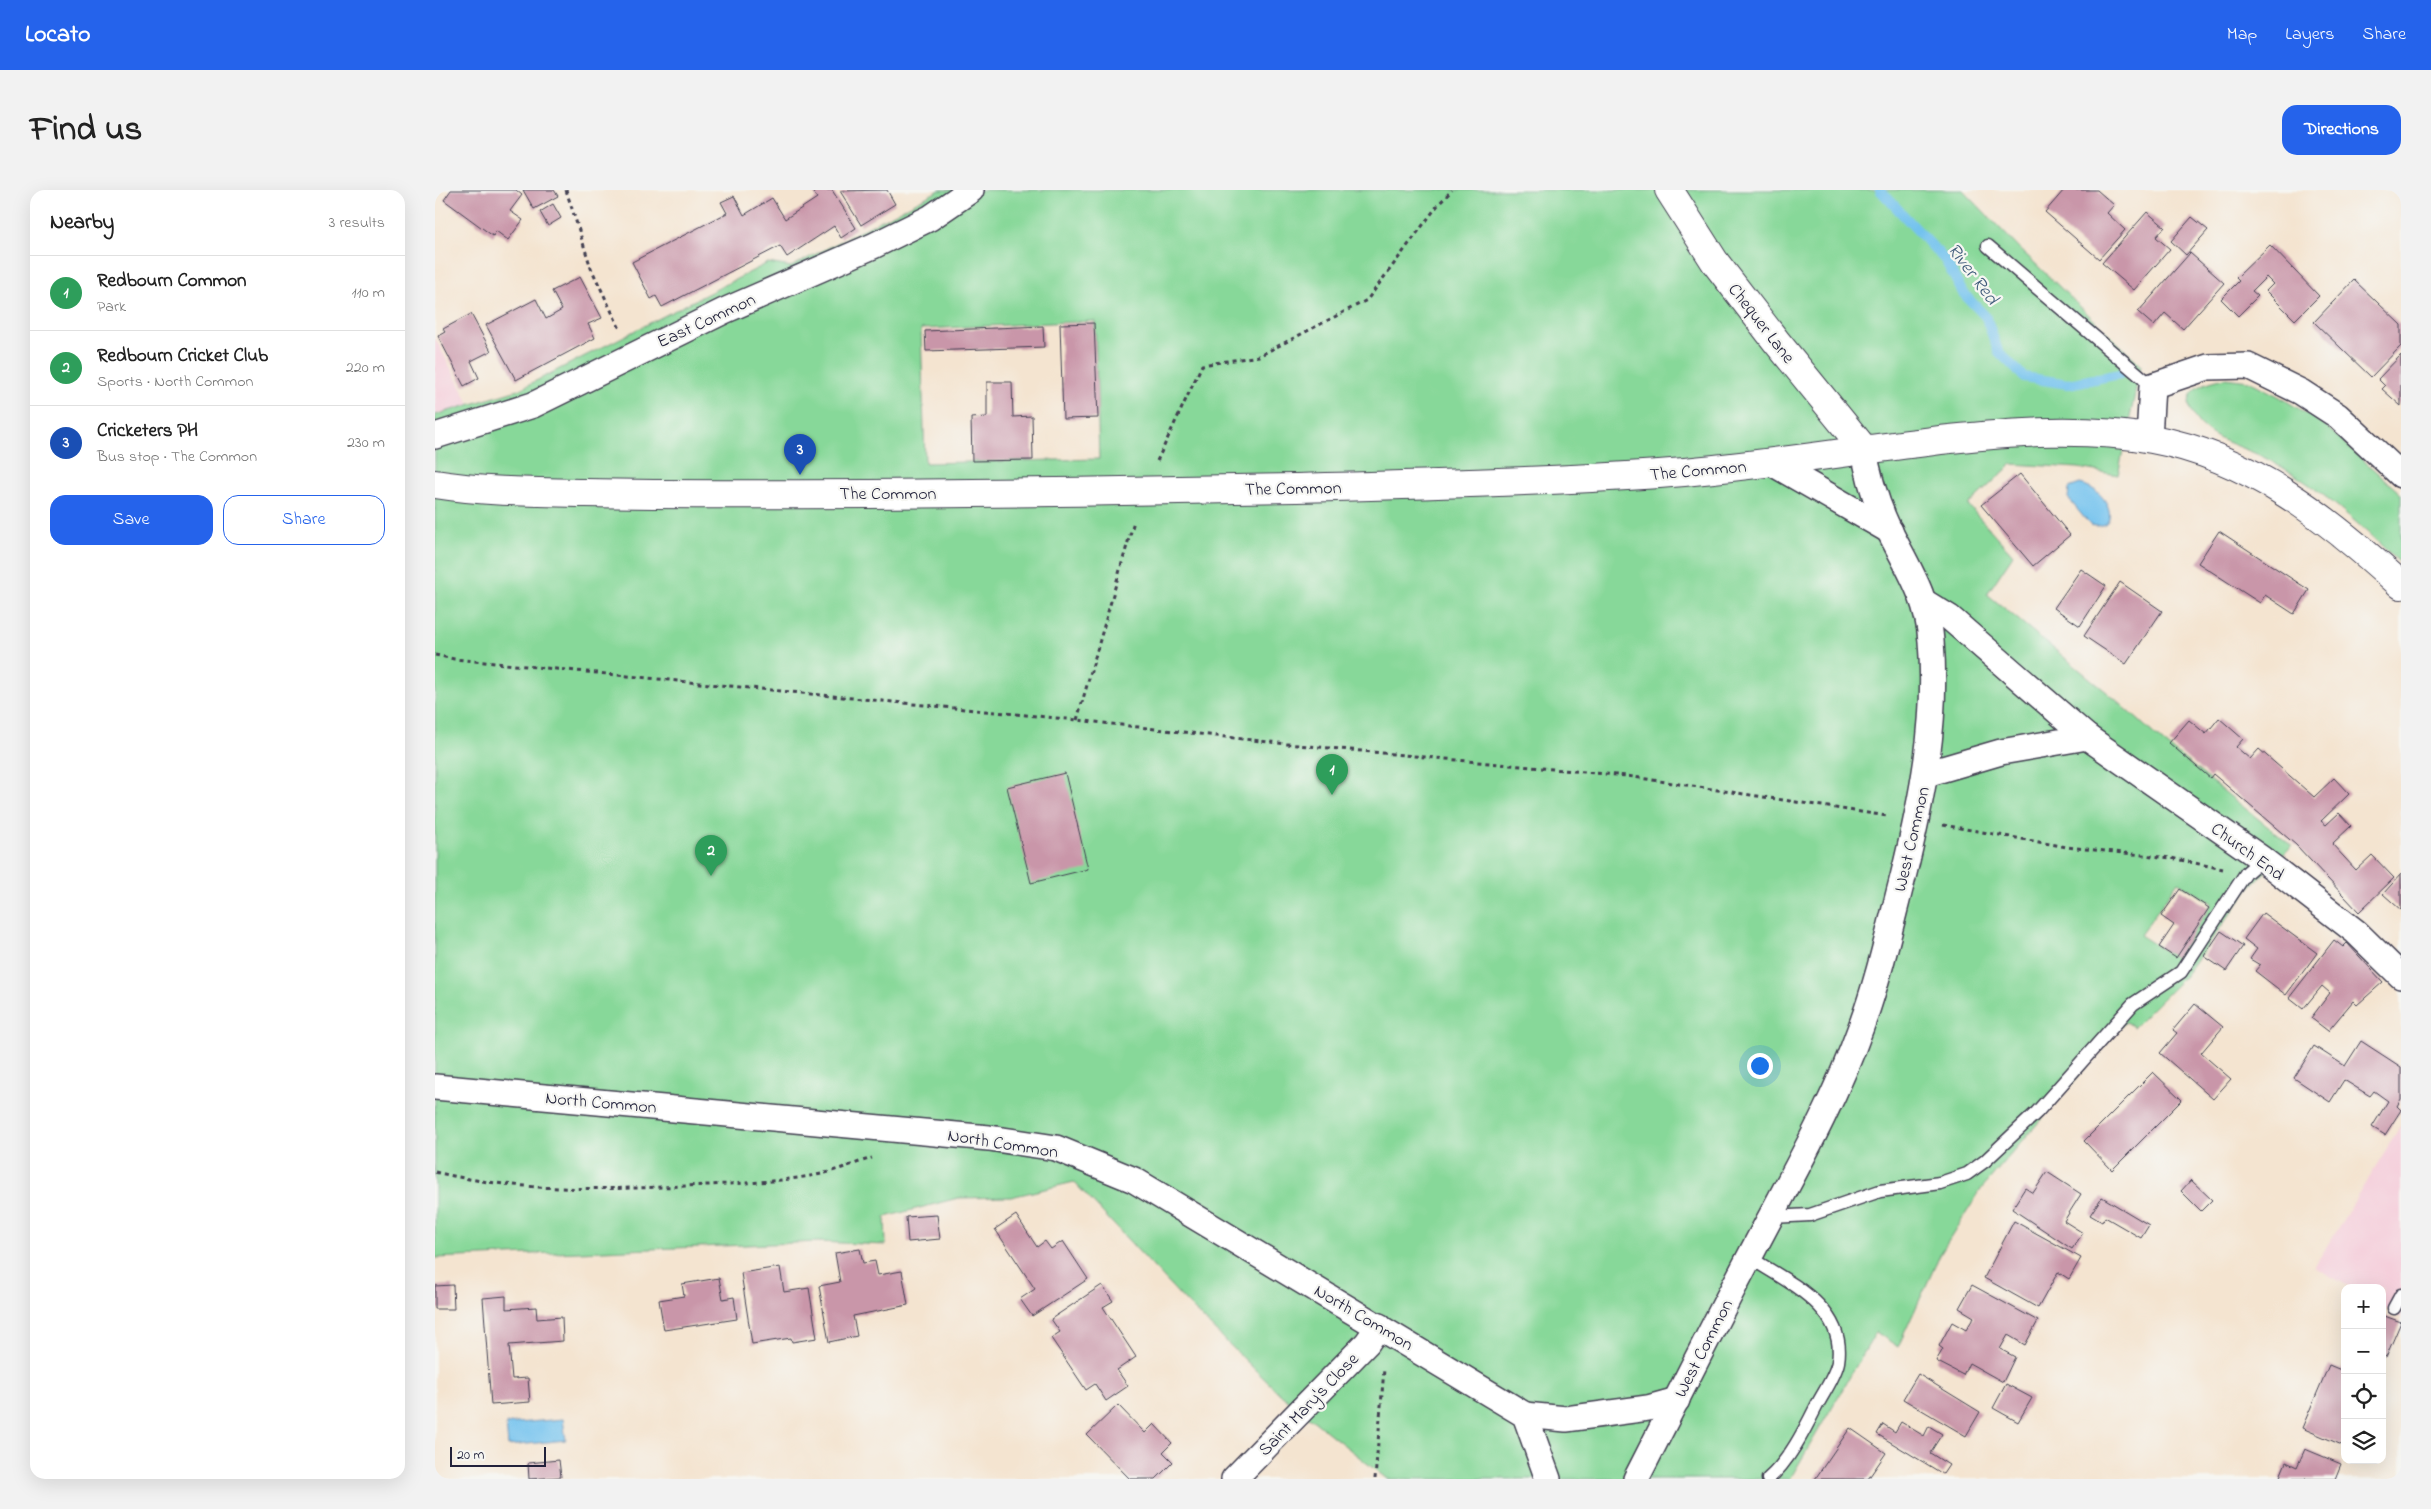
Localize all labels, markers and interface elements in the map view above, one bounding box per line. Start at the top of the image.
text: Locato [25,18,91,53]
text: Map [2227,22,2257,48]
text: Layers [2285,22,2335,48]
text: Share [2363,22,2406,48]
text: Find us [30,105,142,156]
button: Directions [2282,105,2401,155]
text: Nearby [50,208,114,238]
text: 3 results [329,211,385,235]
water label: River Red [1940,238,2005,312]
text: Redbourn Common [97,268,246,295]
street label: Chequer Lane [1721,279,1801,371]
text: 1 [63,281,69,305]
text: 110 m [351,281,385,305]
street label: East Common [653,288,760,356]
text: Park [97,295,126,319]
text: Redbourn Cricket Club [97,343,268,370]
text: 2 [62,356,70,380]
text: 220 m [346,356,385,380]
text: Sports · North Common [97,370,253,394]
text: Cricketers PH [97,418,198,445]
text: 3 [63,431,69,455]
text: 230 m [347,431,385,455]
pin: 3 [784,434,816,475]
text: Bus stop · The Common [97,445,257,469]
street label: The Common [1649,455,1748,489]
street label: The Common [1244,476,1342,504]
street label: The Common [840,482,937,508]
button: Save [50,495,213,545]
button: Share [223,495,385,545]
pin: 1 [1316,754,1348,795]
street label: West Common [1888,784,1938,895]
street label: Church End [2205,817,2289,888]
pin: 2 [695,835,727,876]
your location [1747,1053,1773,1079]
street label: North Common [544,1086,658,1122]
street label: North Common [946,1123,1060,1167]
street label: North Common [1308,1279,1418,1359]
map controls [2341,1284,2386,1464]
button: + [2341,1284,2386,1329]
street label: West Common [1669,1295,1741,1403]
button: − [2341,1329,2386,1374]
street label: Saint Mary's Close [1253,1347,1366,1463]
button: locate [2341,1374,2386,1419]
button: layers [2341,1419,2386,1464]
scale bar [450,1444,546,1467]
text: 20 m [457,1445,484,1466]

